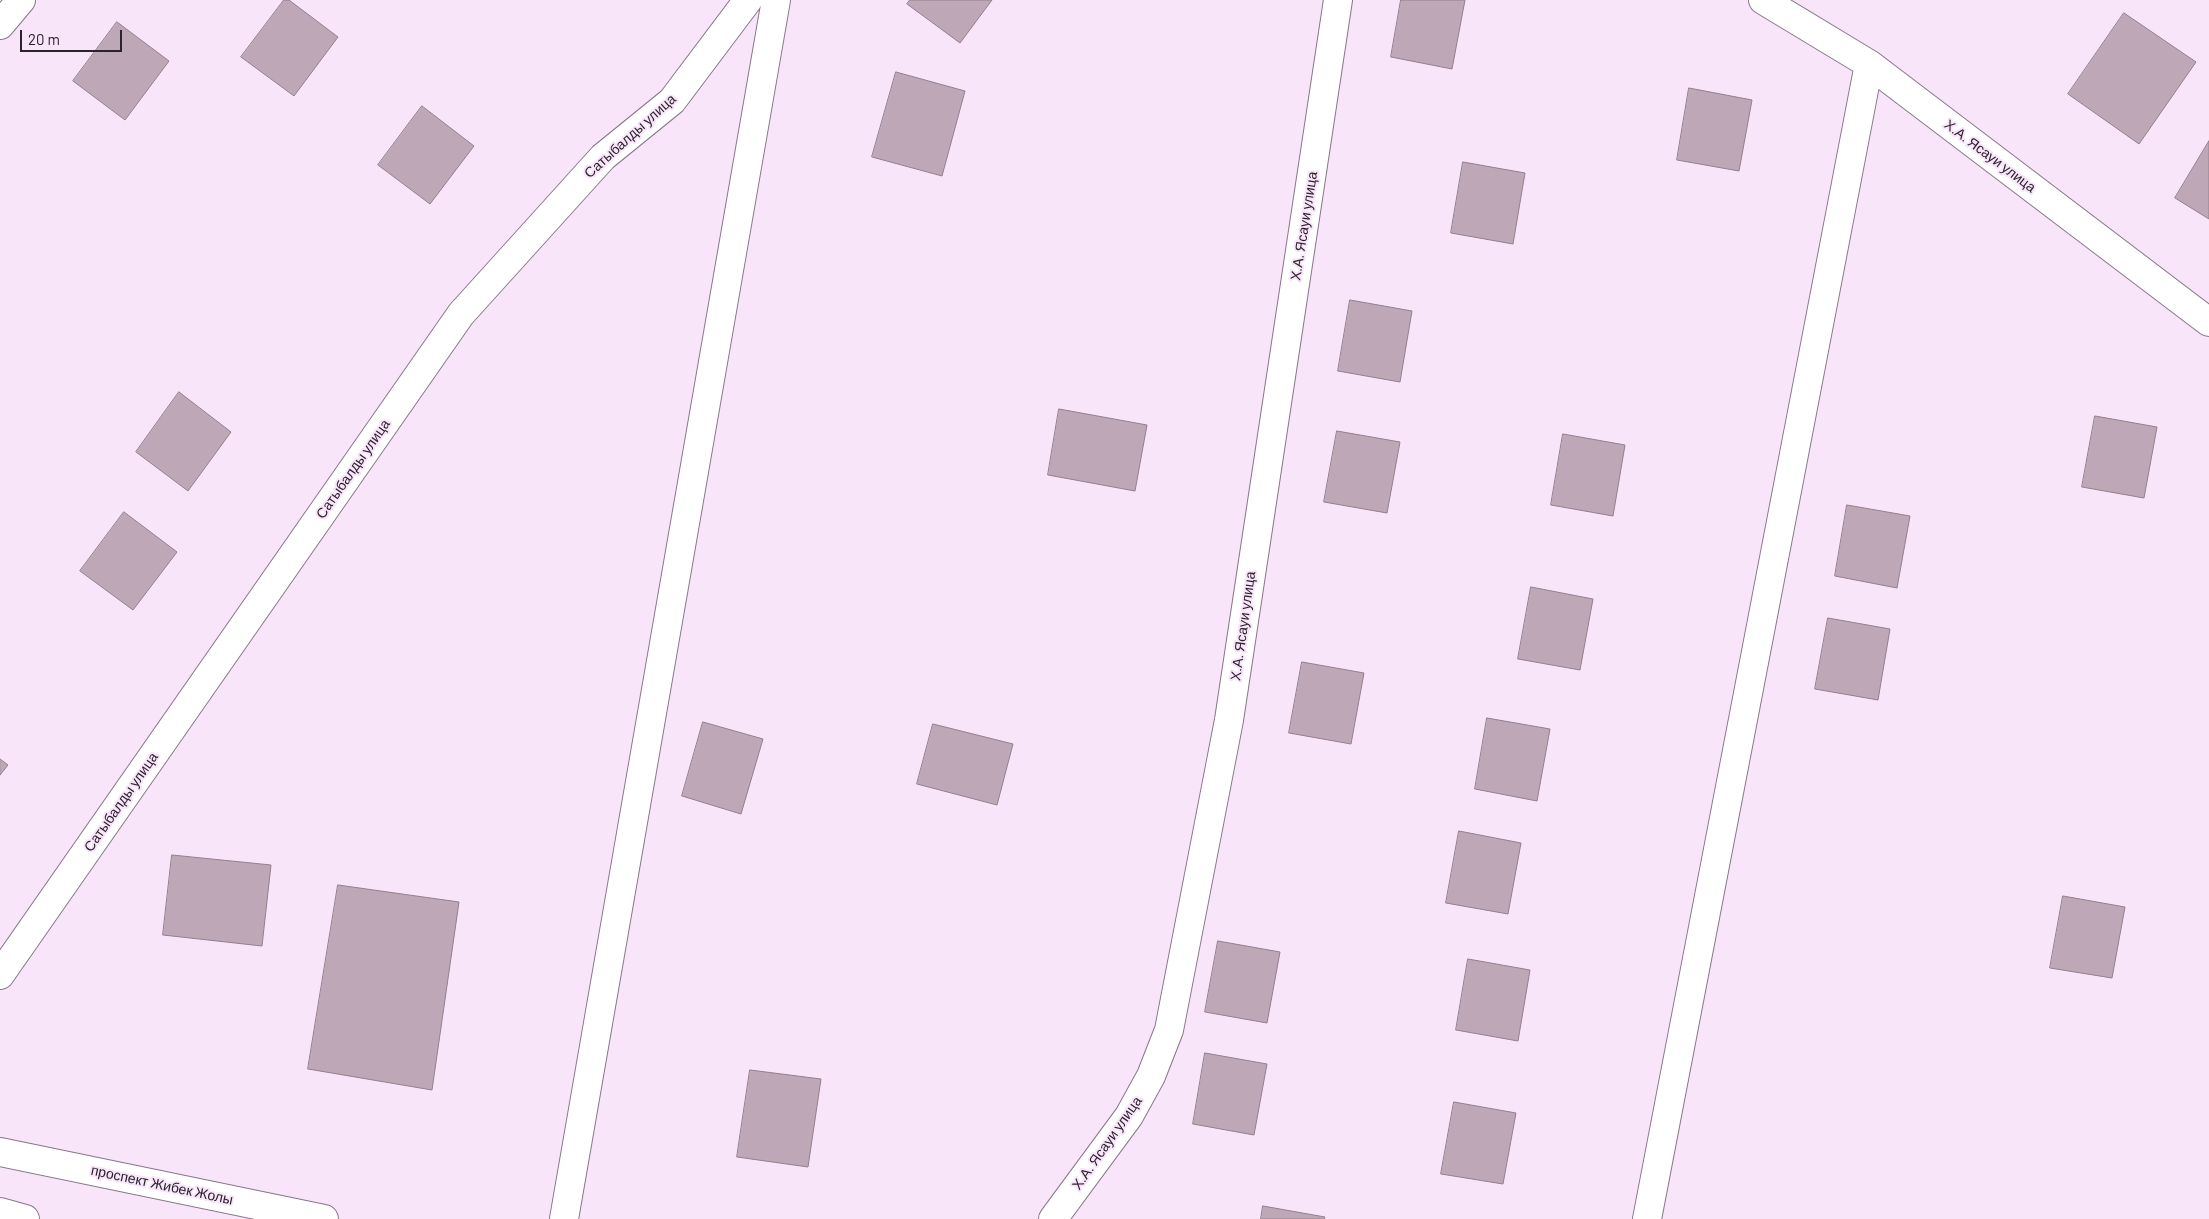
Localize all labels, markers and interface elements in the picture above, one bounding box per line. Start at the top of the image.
scale bar [22,20,125,52]
text: 20 m [28,30,60,48]
street label: Сатыбалды улица [581,90,679,182]
street label: Х.А. Ясауи улица [1941,116,2039,196]
street label: Х.А. Ясауи улица [1287,170,1321,282]
street label: Сатыбалды улица [312,416,394,522]
street label: Х.А. Ясауи улица [1227,570,1259,682]
street label: Сатыбалды улица [80,749,162,855]
street label: Х.А. Ясауи улица [1069,1093,1145,1193]
street label: проспект Жибек Жолы [89,1162,235,1208]

